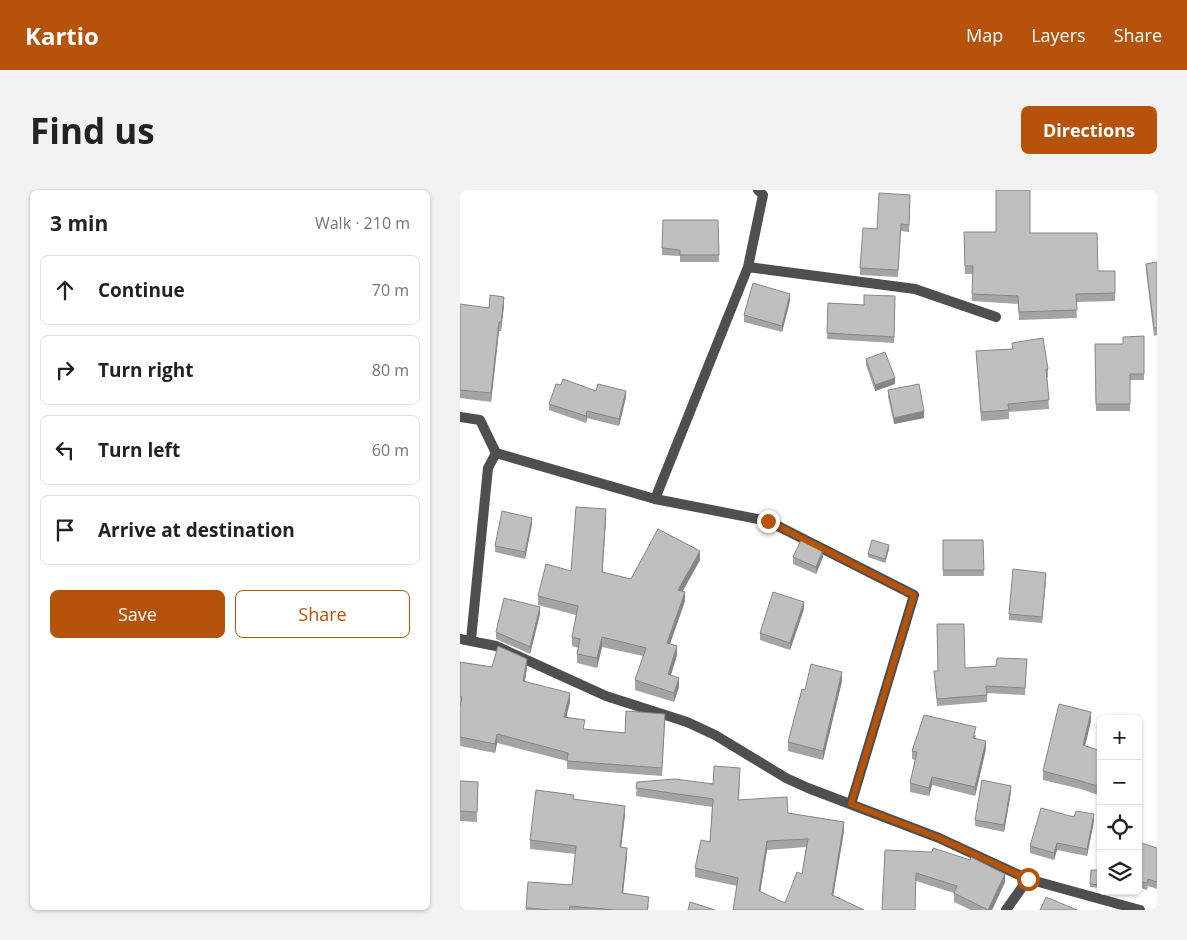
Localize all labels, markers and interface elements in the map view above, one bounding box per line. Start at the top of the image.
text: Kartio [25,19,99,52]
text: Map [966,23,1003,47]
text: Layers [1031,23,1086,47]
text: Share [1114,23,1162,47]
button: Directions [1021,106,1157,154]
text: Find us [30,107,155,154]
text: 3 min [50,209,108,237]
text: Walk · 210 m [315,212,410,234]
icon: ahead [51,276,79,304]
text: Continue [98,277,185,303]
text: 70 m [372,279,409,301]
icon: right [51,356,79,384]
text: Turn right [98,357,193,383]
text: 80 m [372,359,409,381]
icon: left [51,436,79,464]
text: Turn left [98,437,180,463]
text: 60 m [372,439,409,461]
route end [757,510,780,533]
icon: arrive [51,516,79,544]
text: Arrive at destination [98,517,295,543]
button: Save [50,590,225,638]
button: Share [235,590,410,638]
map controls [1097,715,1142,895]
button: + [1097,715,1142,760]
button: − [1097,760,1142,805]
button: locate [1097,805,1142,850]
button: layers [1097,850,1142,895]
route start [1017,868,1040,891]

